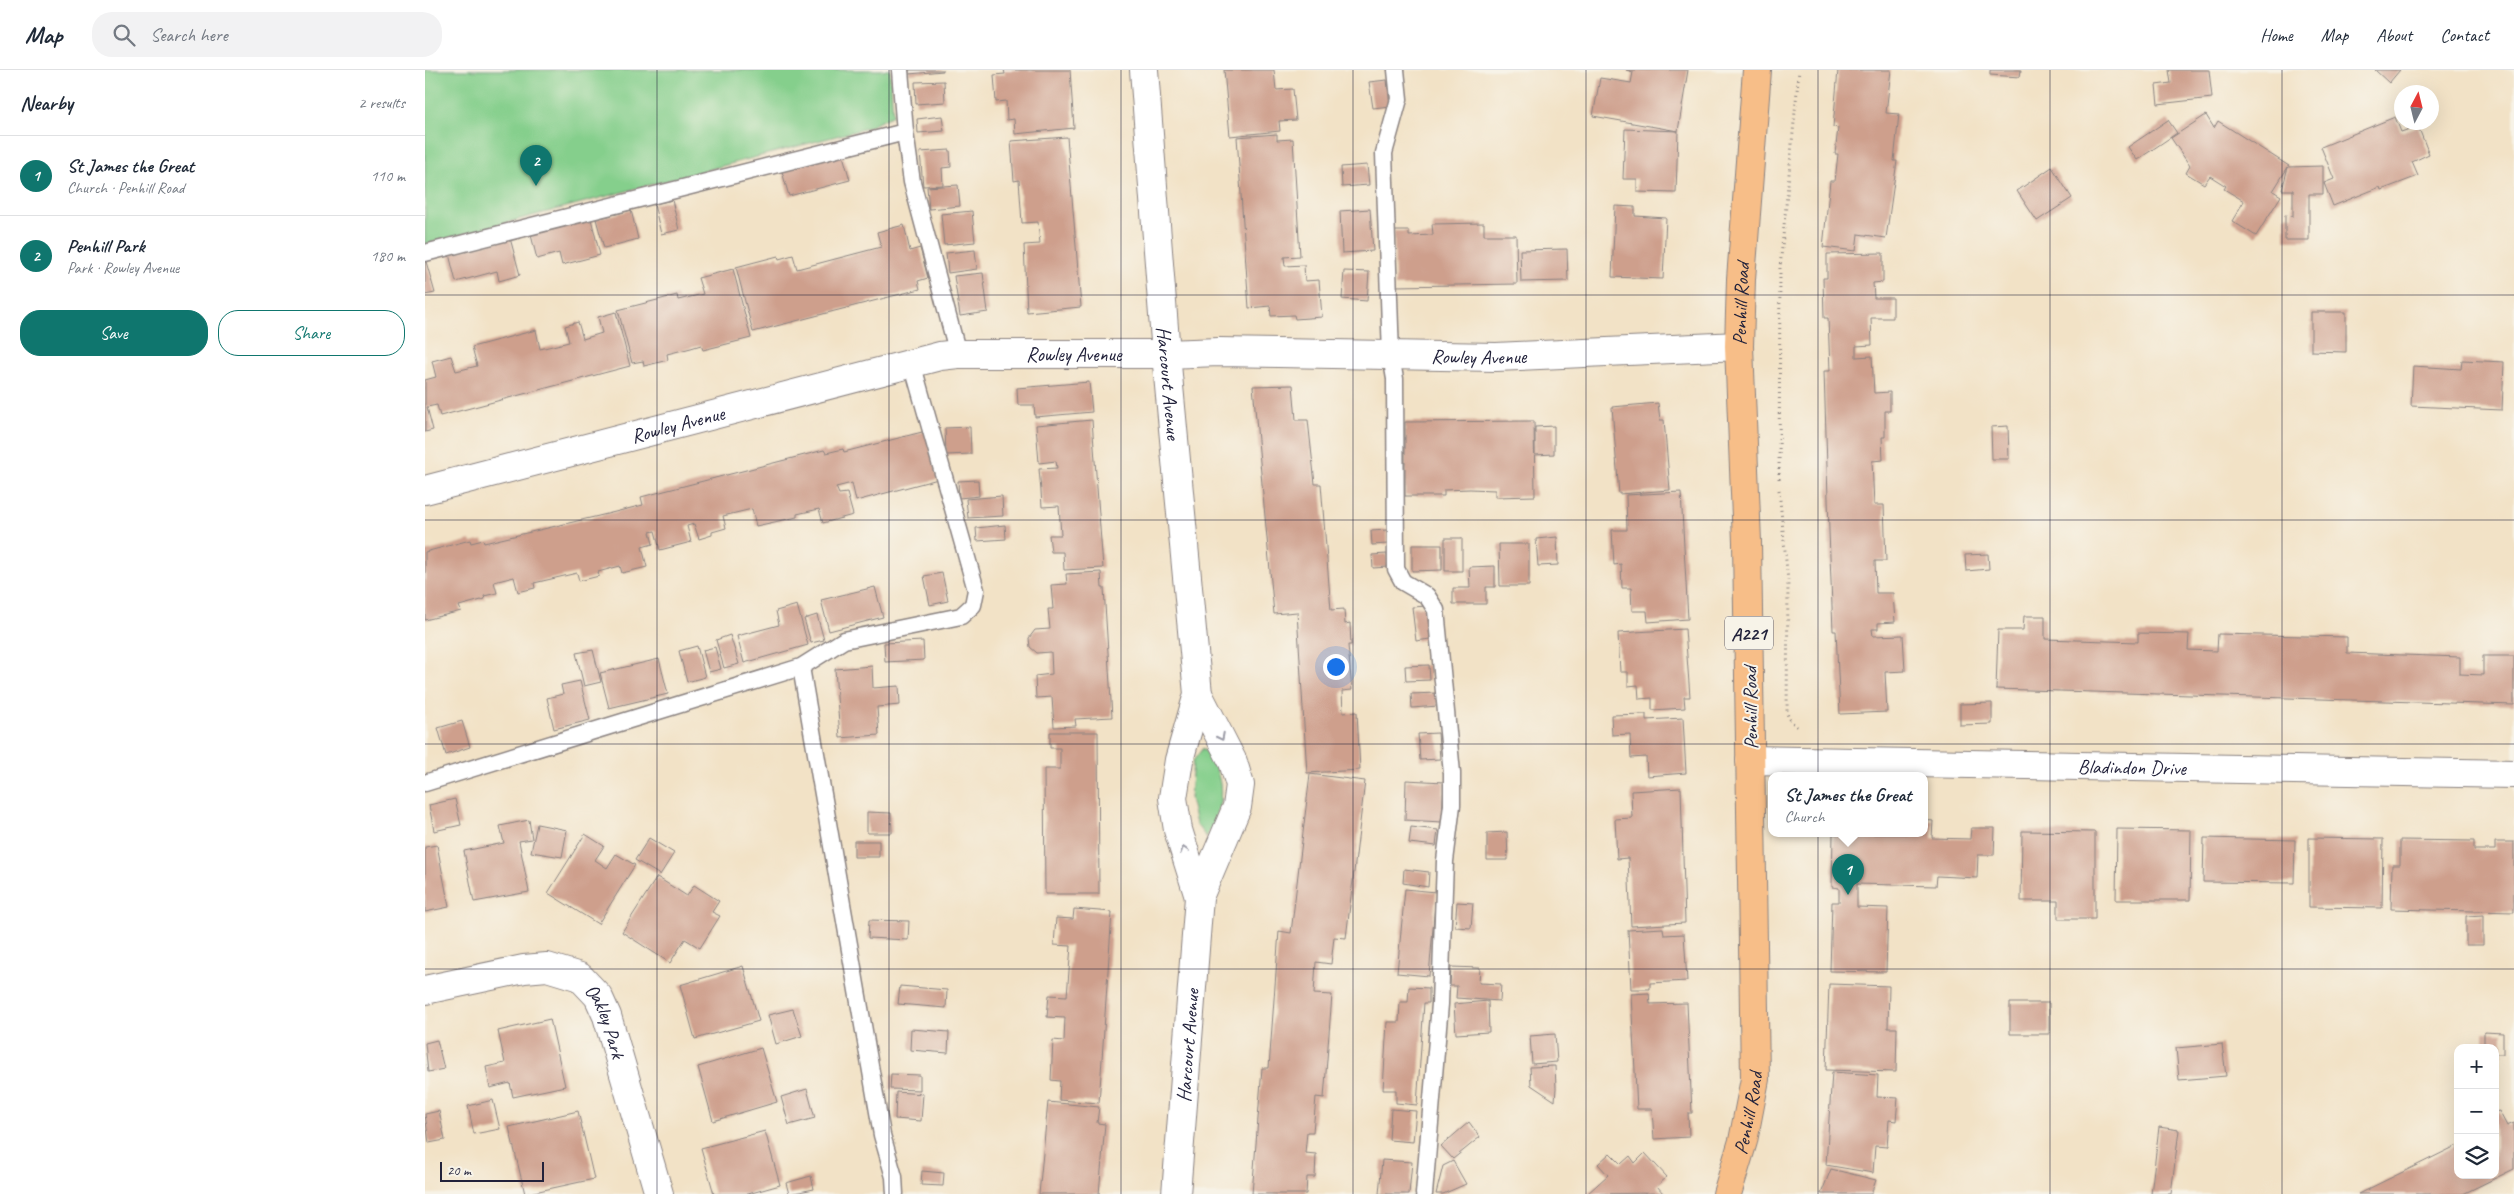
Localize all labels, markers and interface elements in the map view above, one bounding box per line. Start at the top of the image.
search box [92,12,442,57]
text: Map [25,20,62,50]
icon: search [110,21,138,49]
text: Search here [150,23,228,47]
text: Home [2260,24,2293,46]
text: Map [2321,24,2348,46]
text: About [2376,24,2412,46]
text: Contact [2440,24,2489,46]
north arrow [2394,85,2439,130]
text: Nearby [20,90,73,116]
text: 2 results [358,93,405,113]
pin: 2 [520,145,552,186]
text: St James the Great [67,154,194,178]
text: 1 [32,166,40,186]
text: 110 m [371,166,405,186]
text: Church · Penhill Road [67,178,184,198]
text: Penhill Park [67,234,145,258]
text: 2 [32,246,40,266]
text: 180 m [371,246,405,266]
text: Park · Rowley Avenue [67,258,179,278]
street label: Penhill Road [1727,258,1755,346]
button: Save [20,310,208,356]
button: Share [218,310,405,356]
street label: Harcourt Avenue [1151,326,1186,442]
street label: Rowley Avenue [1026,342,1123,367]
street label: Rowley Avenue [1431,344,1528,370]
street label: Rowley Avenue [628,400,728,449]
road number: A221 [1725,616,1773,650]
your location [1323,654,1349,680]
street label: Penhill Road [1737,663,1764,750]
one-way arrow [1215,732,1225,741]
street label: Bladindon Drive [2078,754,2188,781]
popup [1768,772,1928,837]
text: St James the Great [1784,783,1912,807]
text: Church [1784,807,1825,827]
one-way arrow [1180,847,1190,855]
pin: 1 [1832,854,1864,895]
street label: Oakley Park [579,978,631,1063]
street label: Harcourt Avenue [1171,986,1205,1103]
map controls [2454,1044,2499,1179]
button: + [2454,1044,2499,1089]
street label: Penhill Road [1728,1069,1768,1157]
button: − [2454,1089,2499,1134]
button: layers [2454,1134,2499,1179]
scale bar [440,1159,544,1182]
text: 20 m [447,1162,471,1179]

